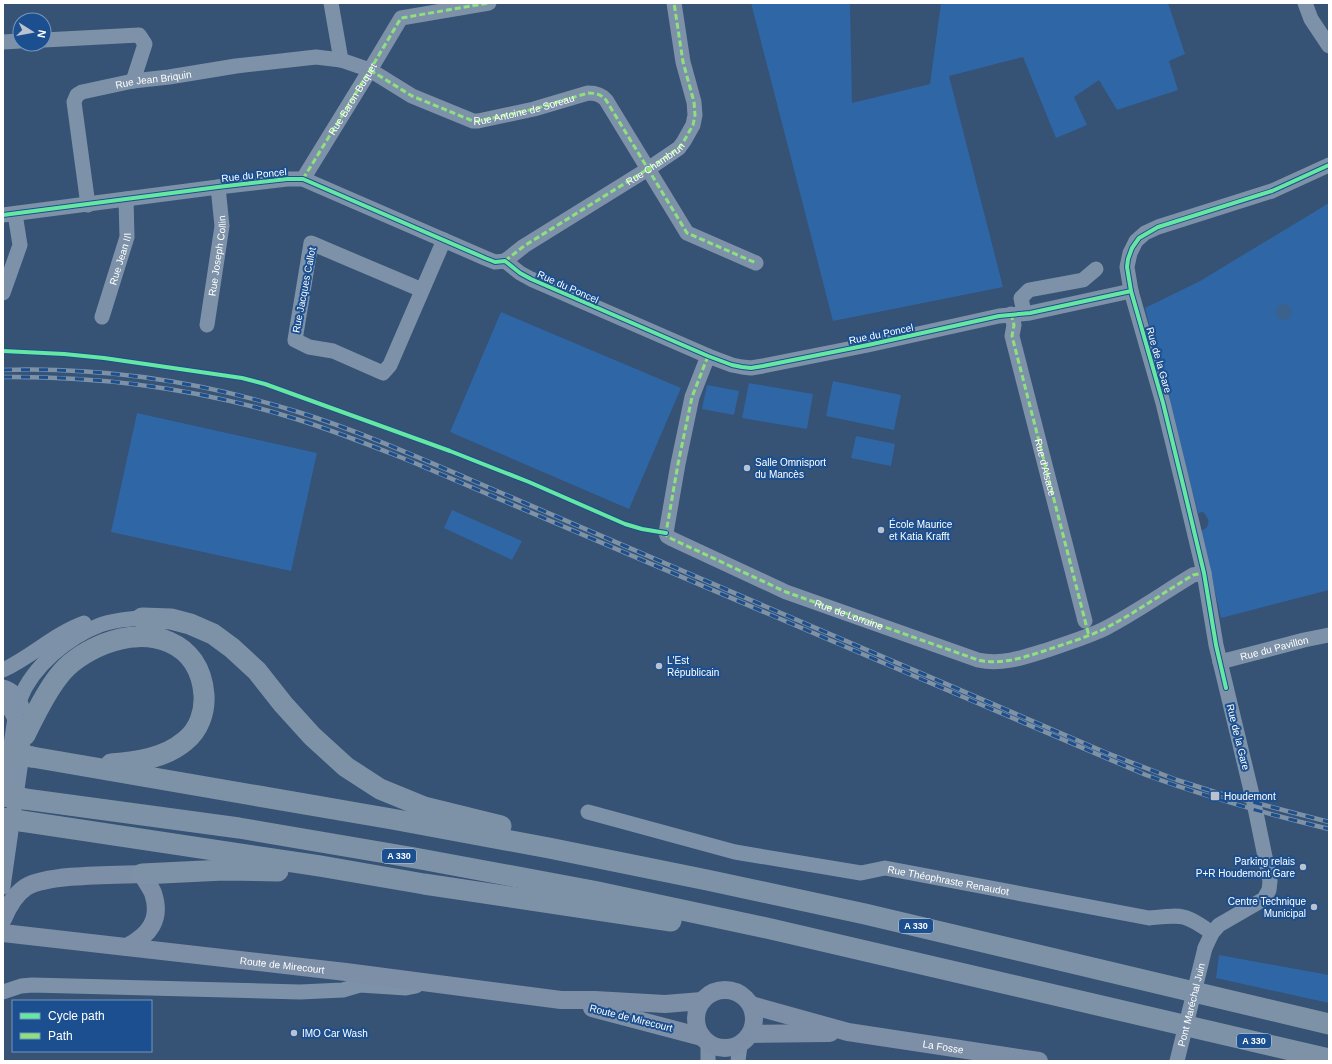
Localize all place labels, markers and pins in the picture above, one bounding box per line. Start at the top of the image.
place label: Salle Omnisport du Mancès [755,457,826,480]
marker: Salle Omnisport du Mancès [742,463,752,473]
place label: École Maurice et Katia Krafft [889,518,953,542]
marker: École Maurice et Katia Krafft [876,525,886,535]
place label: L'Est Républicain [667,655,719,678]
marker: L'Est Républicain [654,661,664,671]
marker: Houdemont [1209,790,1221,802]
place label: Houdemont [1224,791,1276,802]
place label: Parking relais P+R Houdemont Gare [1196,856,1295,879]
marker: Parking relais P+R Houdemont Gare [1298,862,1308,872]
place label: Centre Technique Municipal [1228,896,1306,919]
marker: Centre Technique Municipal [1309,902,1319,912]
marker: IMO Car Wash [289,1028,299,1038]
place label: IMO Car Wash [302,1028,368,1039]

